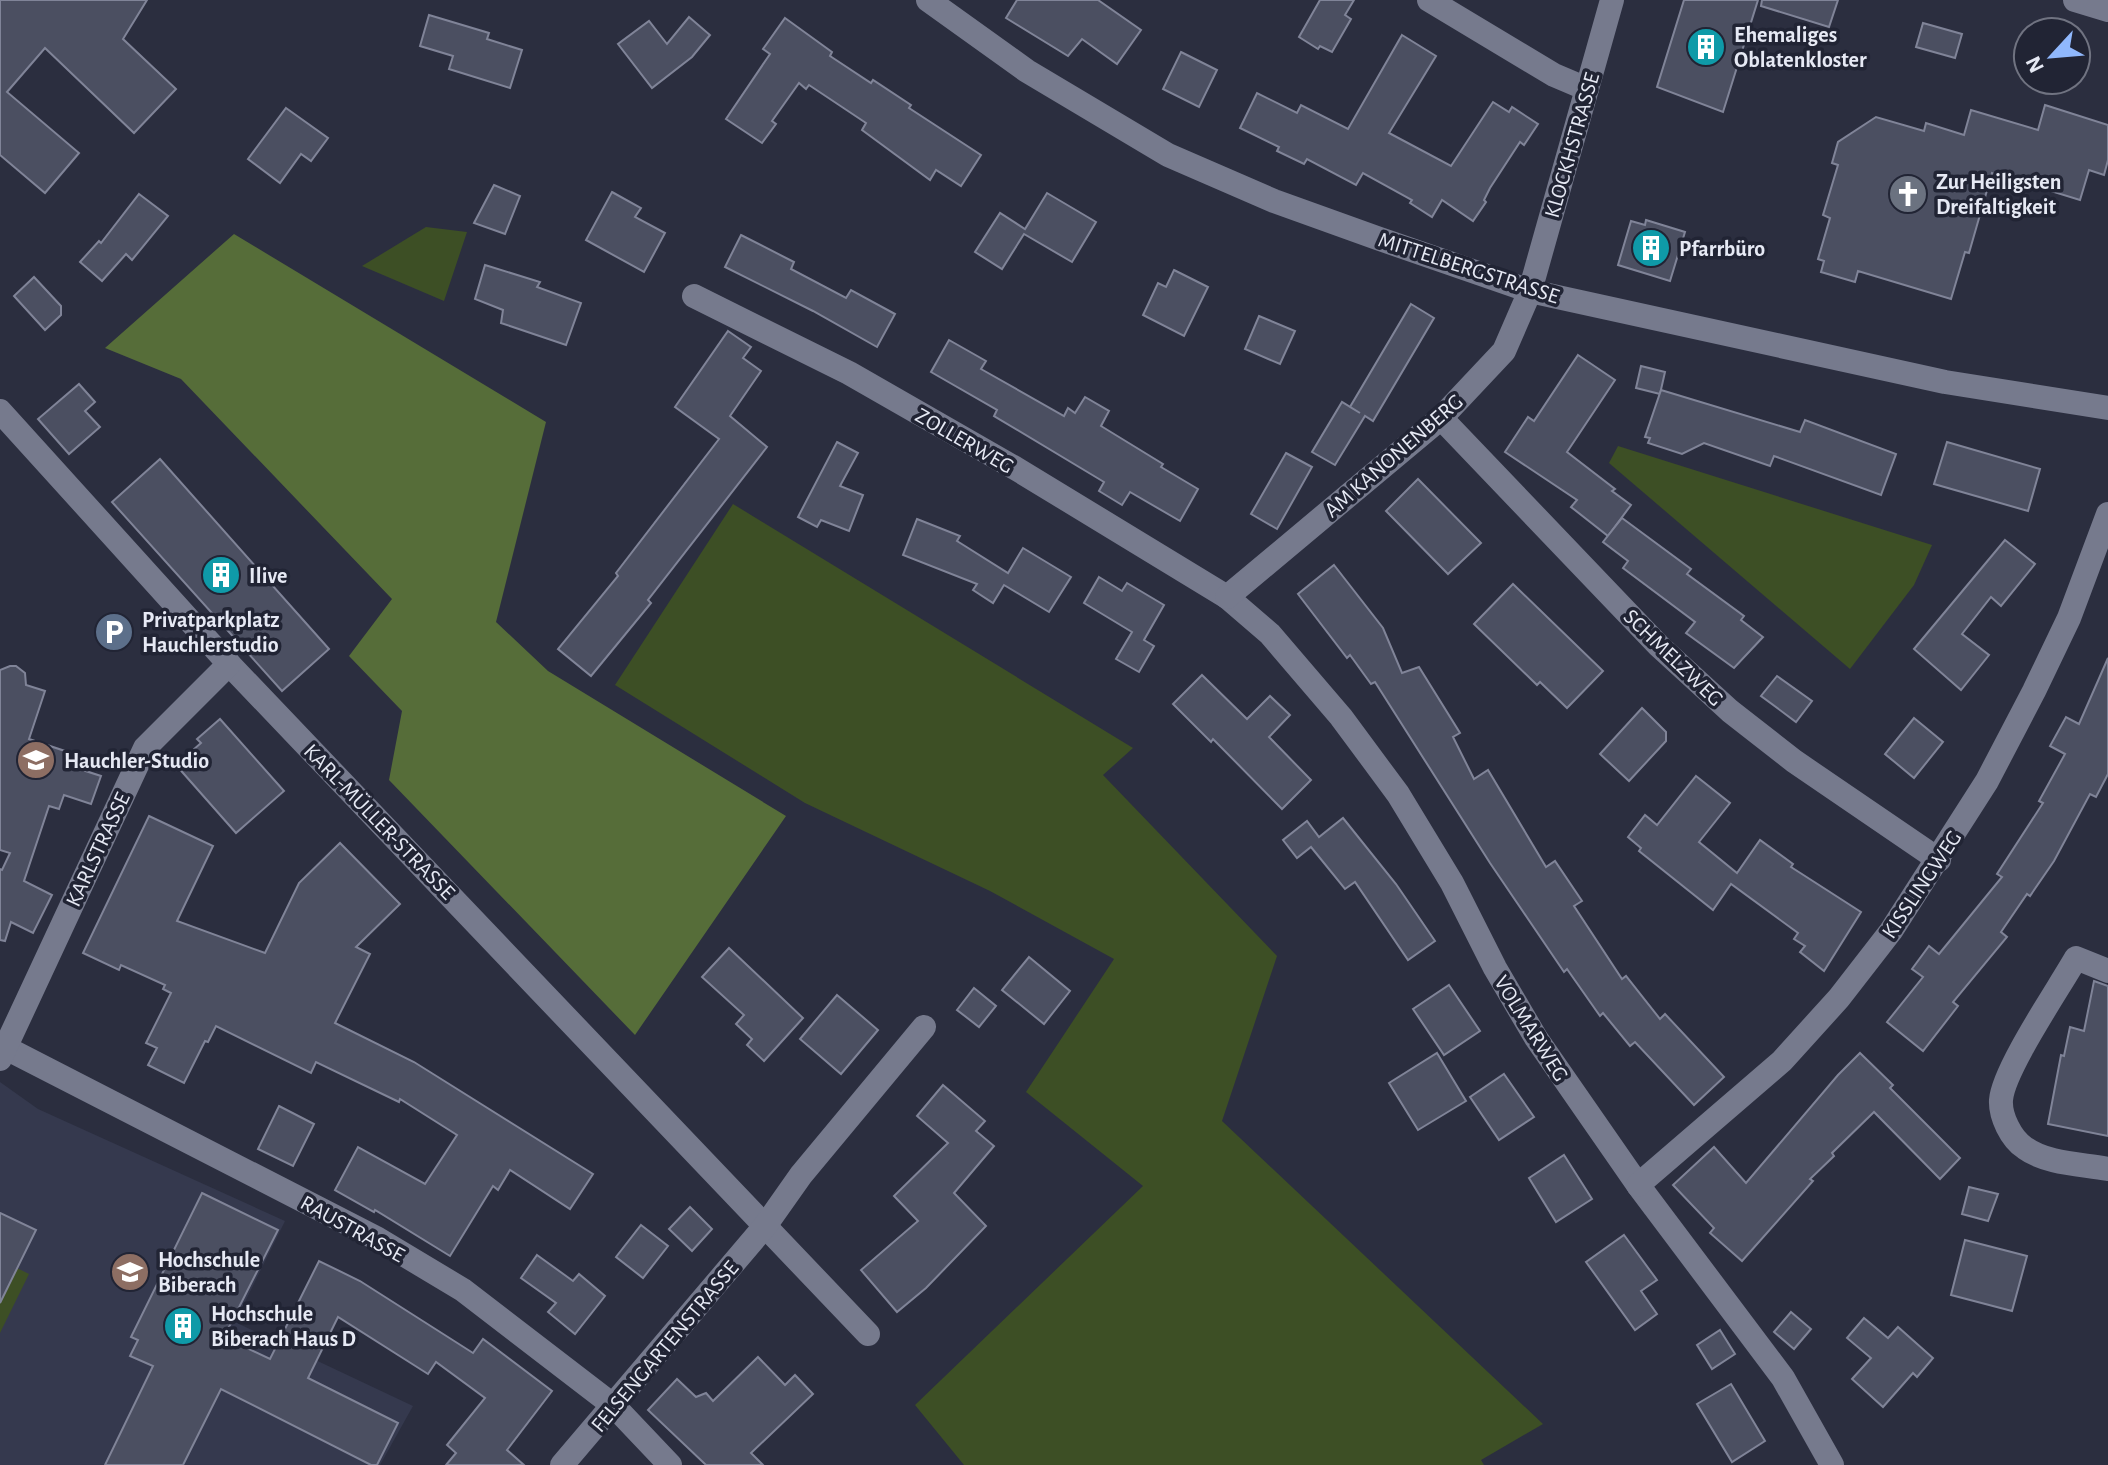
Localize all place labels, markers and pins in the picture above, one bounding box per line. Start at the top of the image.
place label: Ehemaliges Oblatenkloster [1734,24,1867,71]
building icon: Ehemaliges Oblatenkloster [1685,26,1727,68]
place label: Zur Heiligsten Dreifaltigkeit [1936,171,2061,218]
church icon: Zur Heiligsten Dreifaltigkeit [1887,173,1929,215]
building icon: Pfarrbüro [1630,227,1672,269]
place label: Pfarrbüro [1679,238,1765,260]
building icon: Ilive [200,554,242,596]
place label: Ilive [249,565,287,587]
place label: Privatparkplatz Hauchlerstudio [142,609,280,656]
parking icon: Privatparkplatz Hauchlerstudio [93,611,135,653]
school or university icon: Hauchler-Studio [15,739,57,781]
place label: Hauchler-Studio [64,750,209,772]
place label: Hochschule Biberach [158,1249,260,1296]
school or university icon: Hochschule Biberach [109,1251,151,1293]
place label: Hochschule Biberach Haus D [211,1303,356,1350]
building icon: Hochschule Biberach Haus D [162,1305,204,1347]

